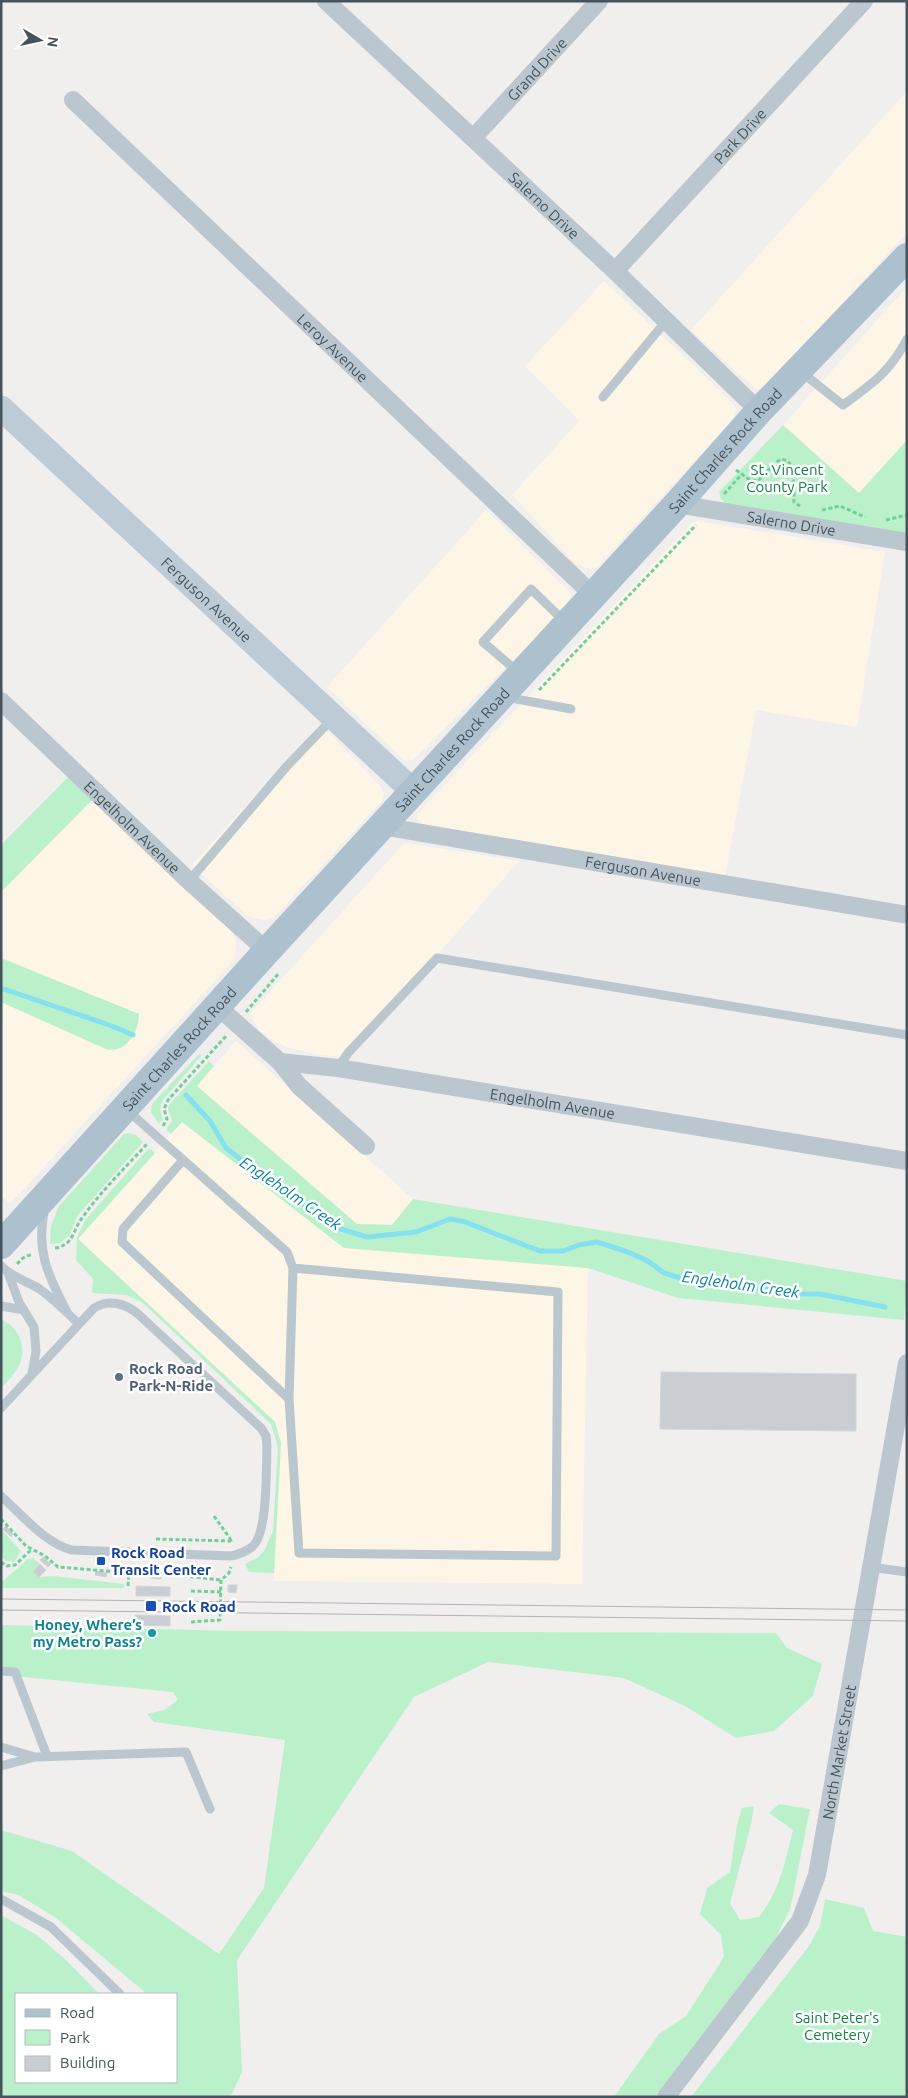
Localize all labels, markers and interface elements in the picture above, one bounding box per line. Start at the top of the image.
north arrow [15,15,65,65]
street label: Grand Drive [503,34,570,104]
text: N [44,36,62,48]
street label: Park Drive [710,105,769,167]
street label: Salerno Drive [506,168,583,242]
street label: Leroy Avenue [294,310,372,385]
street label: Saint Charles Rock Road [665,384,785,516]
park label: St. Vincent County Park [746,461,828,495]
street label: Salerno Drive [746,507,837,539]
street label: Ferguson Avenue [158,553,255,645]
street label: Saint Charles Rock Road [391,684,513,815]
street label: Engelholm Avenue [81,777,184,877]
street label: Ferguson Avenue [584,852,702,889]
street label: Saint Charles Rock Road [118,983,239,1114]
street label: Engelholm Avenue [489,1085,616,1122]
water label: Engleholm Creek [237,1152,346,1234]
water label: Engleholm Creek [681,1267,802,1301]
place label: Rock Road Park-N-Ride [129,1360,213,1394]
marker: Rock Road Park-N-Ride [113,1371,125,1383]
place label: Rock Road Transit Center [111,1544,212,1578]
marker: Rock Road Transit Center [95,1555,107,1567]
place label: Rock Road [162,1598,236,1615]
marker: Rock Road [144,1599,158,1613]
place label: Honey, Where’s my Metro Pass? [33,1616,142,1650]
marker: Honey, Where’s my Metro Pass? [146,1627,158,1639]
street label: North Market Street [818,1683,859,1821]
legend [15,1993,178,2083]
text: Road [60,2004,95,2021]
park label: Saint Peter's Cemetery [795,2009,879,2043]
text: Park [60,2029,90,2046]
text: Building [60,2054,115,2071]

